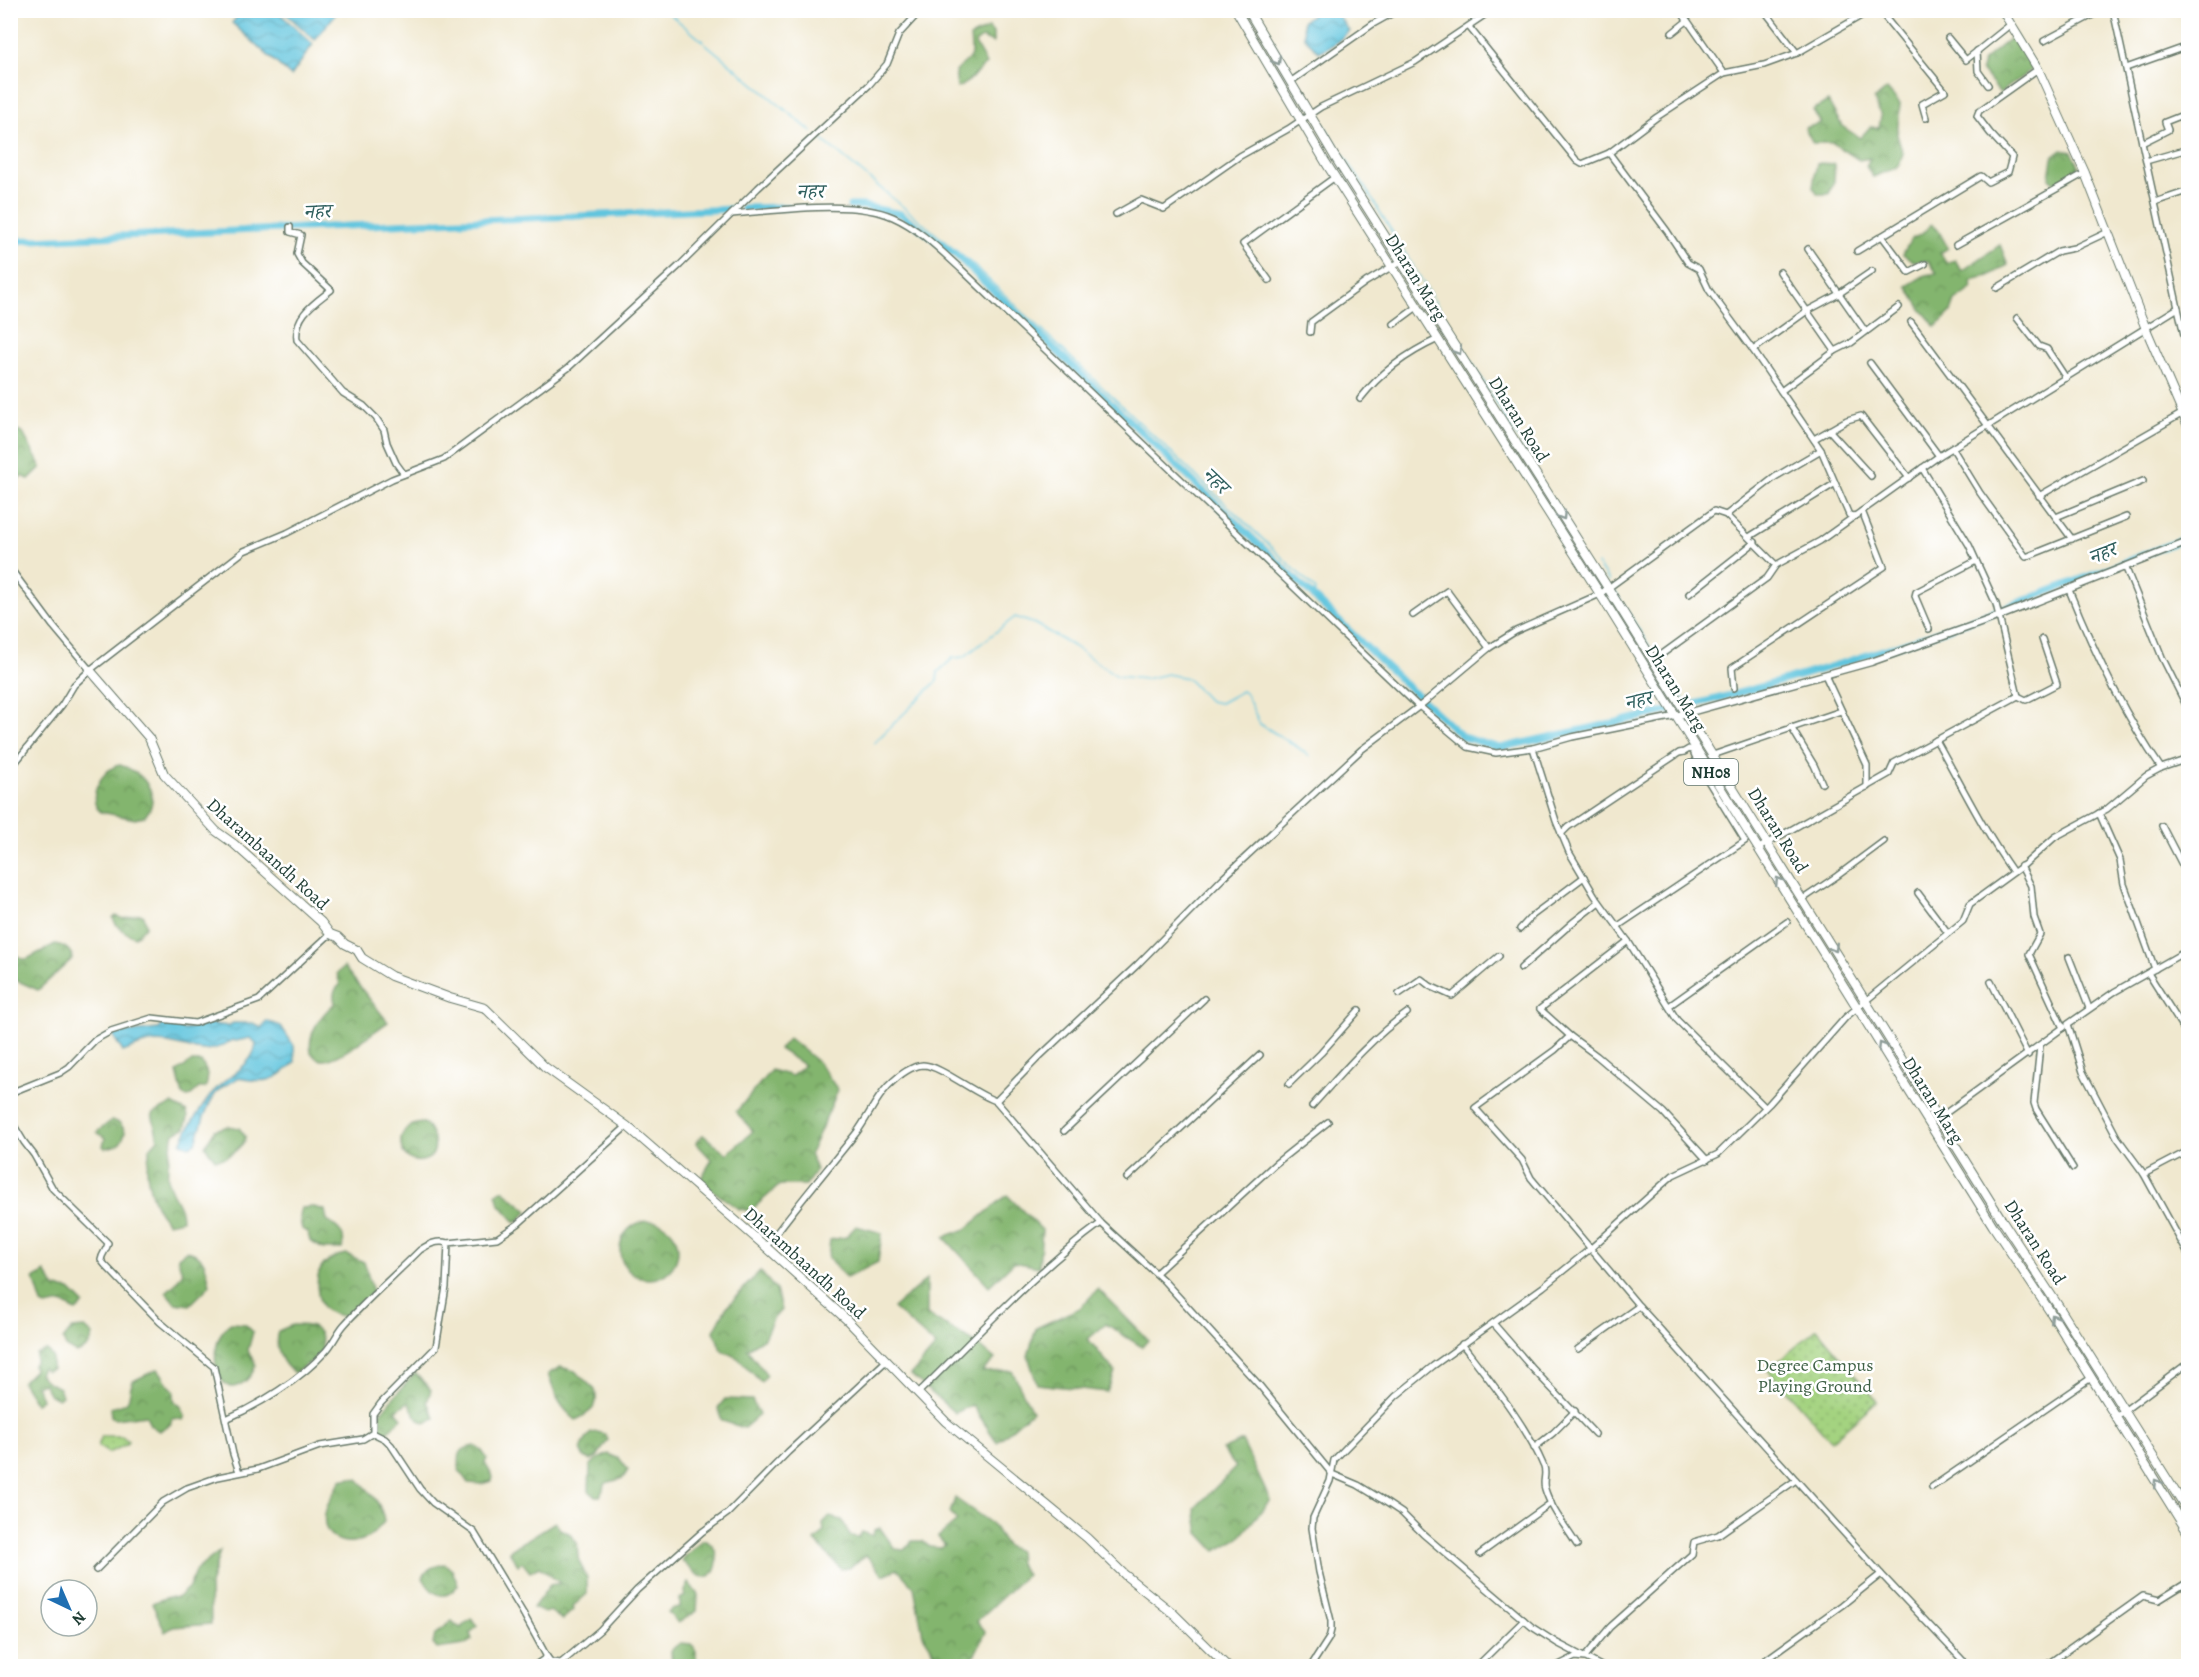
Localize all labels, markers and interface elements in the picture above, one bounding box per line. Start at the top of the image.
one-way arrow [1270,55,1282,65]
water label: नहर [796,178,828,205]
water label: नहर [303,197,336,225]
street label: Dharan Marg [1380,229,1452,325]
one-way arrow [1451,345,1462,356]
street label: Dharan Road [1483,372,1555,467]
water label: नहर [1197,461,1238,503]
one-way arrow [1555,510,1567,520]
water label: नहर [2085,534,2124,571]
street label: Dharan Marg [1640,640,1712,736]
water label: नहर [1622,683,1659,717]
road number: NH08 [1684,759,1738,785]
street label: Dharan Road [1742,783,1814,878]
street label: Dharambaandh Road [202,793,335,916]
one-way arrow [1775,877,1787,887]
one-way arrow [1826,942,1838,952]
one-way arrow [1878,1042,1890,1052]
street label: Dharan Marg [1897,1052,1969,1148]
street label: Dharan Road [1999,1195,2072,1289]
street label: Dharambaandh Road [739,1202,872,1325]
one-way arrow [2049,1314,2061,1324]
park label: Degree Campus Playing Ground [1756,1353,1874,1398]
one-way arrow [2153,1479,2165,1489]
north arrow [39,1578,99,1638]
text: N [67,1606,91,1630]

